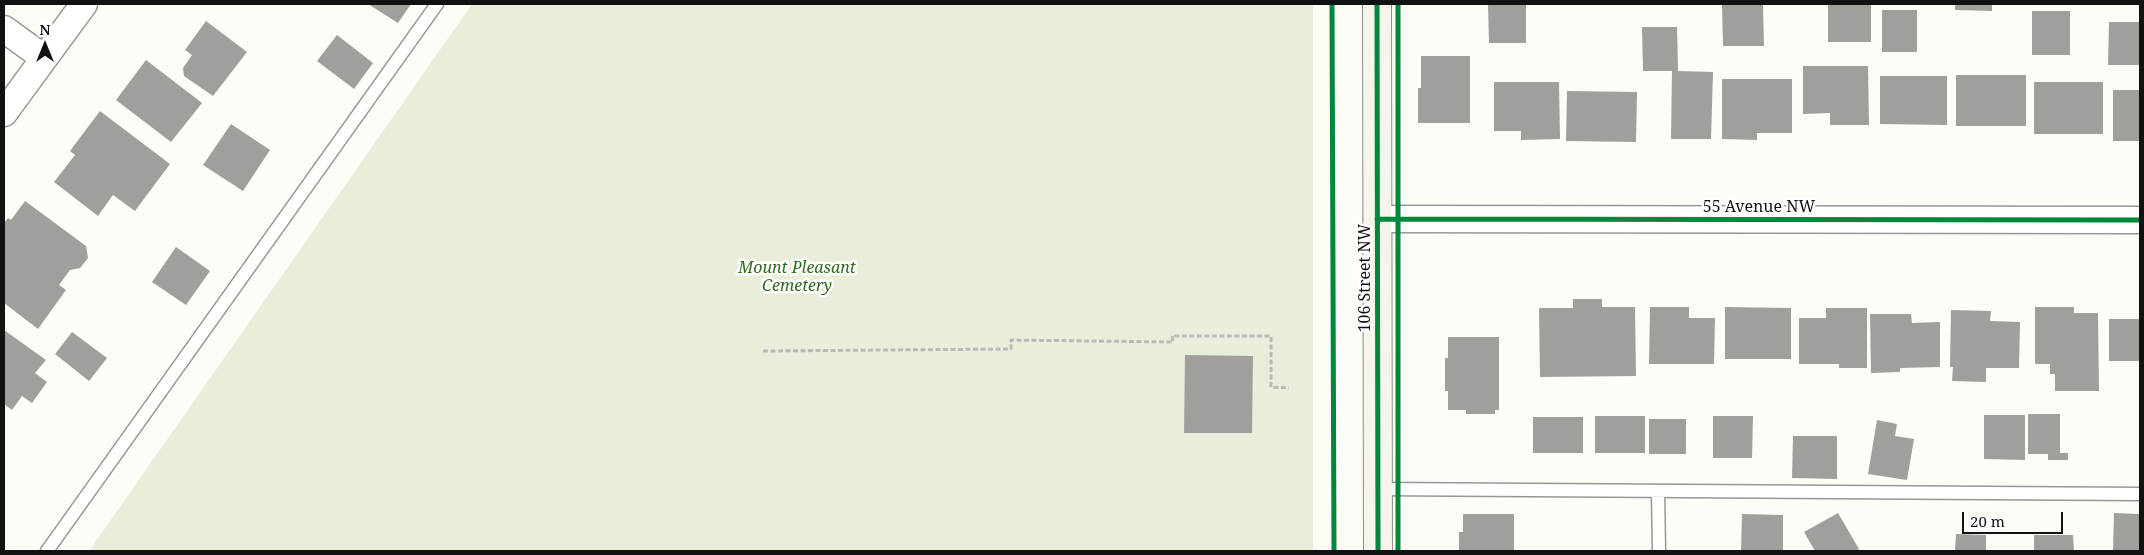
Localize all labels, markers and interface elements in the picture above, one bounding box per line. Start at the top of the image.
north arrow [20,20,70,70]
text: N [39,20,51,39]
street label: 55 Avenue NW [1703,197,1815,217]
street label: 106 Street NW [1355,224,1375,332]
park label: Mount Pleasant Cemetery [738,258,856,296]
scale bar [1964,502,2065,534]
text: 20 m [1970,511,2005,531]

